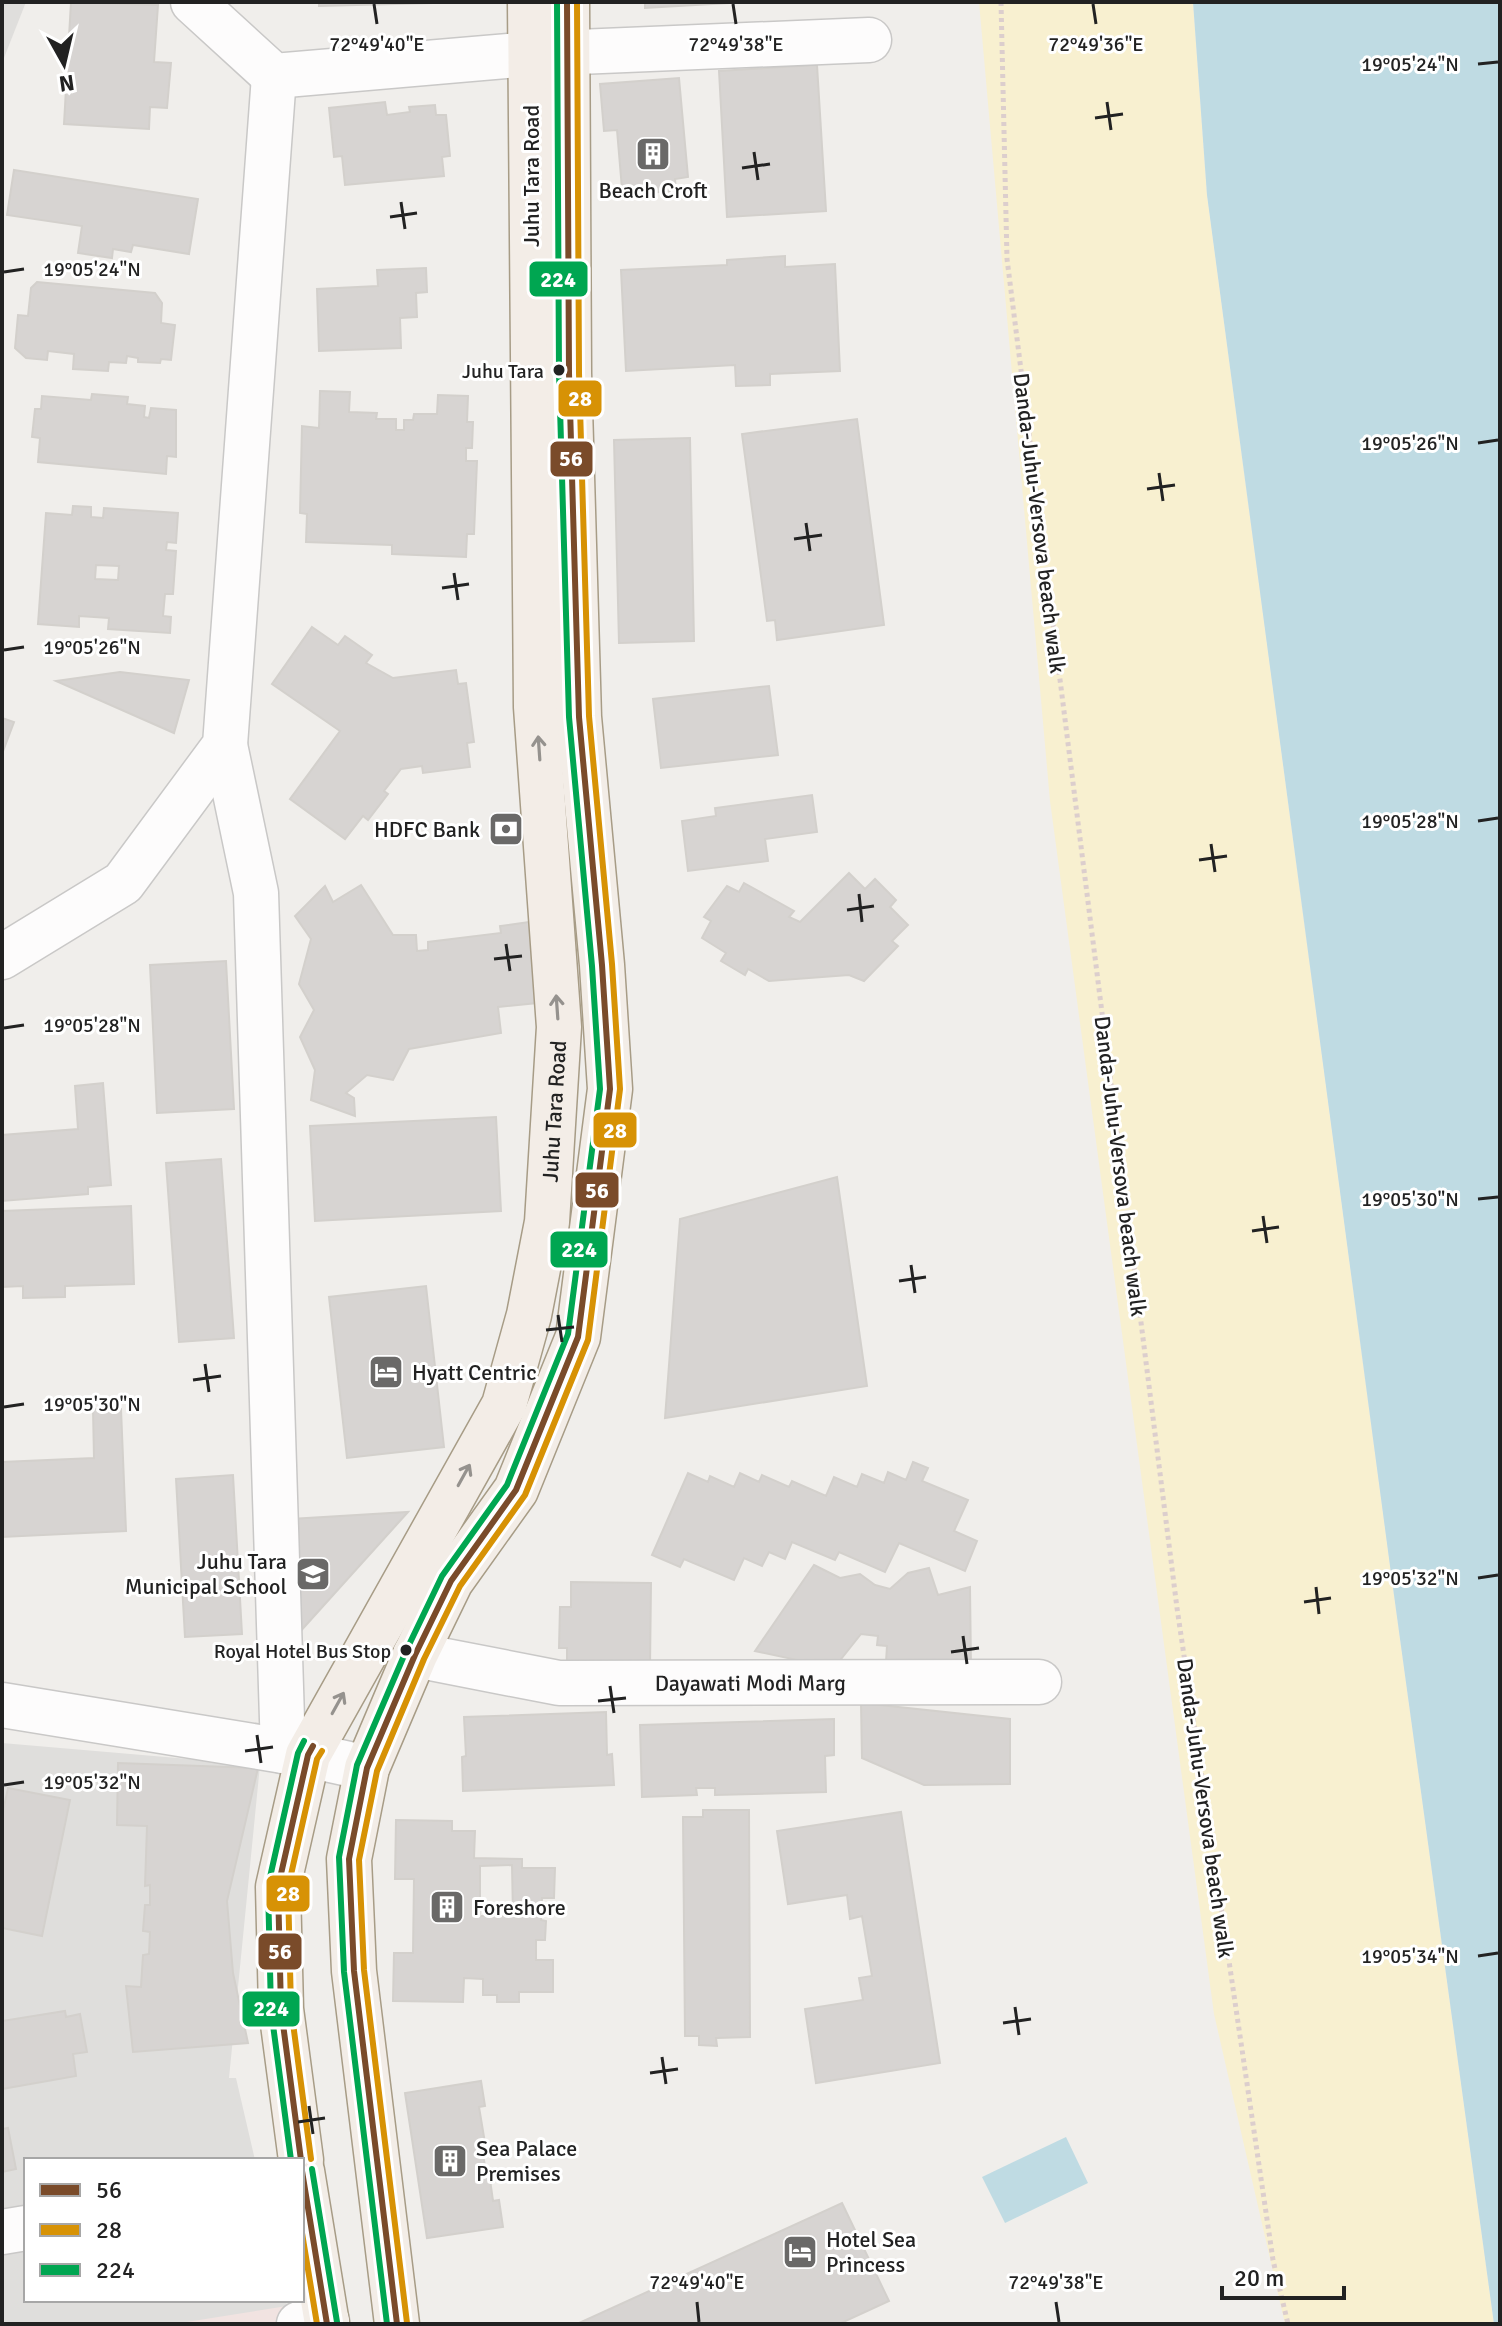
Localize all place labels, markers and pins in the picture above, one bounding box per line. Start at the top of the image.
building icon: Beach Croft [634,135,672,173]
place label: Beach Croft [598,177,708,204]
place label: Juhu Tara [462,359,544,384]
marker: Juhu Tara [551,362,567,378]
bank icon: HDFC Bank [487,810,525,848]
place label: HDFC Bank [374,816,480,843]
hotel icon: Hyatt Centric [367,1353,405,1391]
place label: Hyatt Centric [412,1359,537,1386]
place label: Juhu Tara Municipal School [125,1548,287,1600]
school or university icon: Juhu Tara Municipal School [294,1555,332,1593]
place label: Royal Hotel Bus Stop [214,1639,391,1664]
marker: Royal Hotel Bus Stop [398,1642,414,1658]
building icon: Foreshore [428,1888,466,1926]
place label: Foreshore [473,1894,566,1921]
place label: Sea Palace Premises [476,2135,577,2187]
building icon: Sea Palace Premises [431,2142,469,2180]
place label: Hotel Sea Princess [826,2226,916,2278]
hotel icon: Hotel Sea Princess [781,2233,819,2271]

